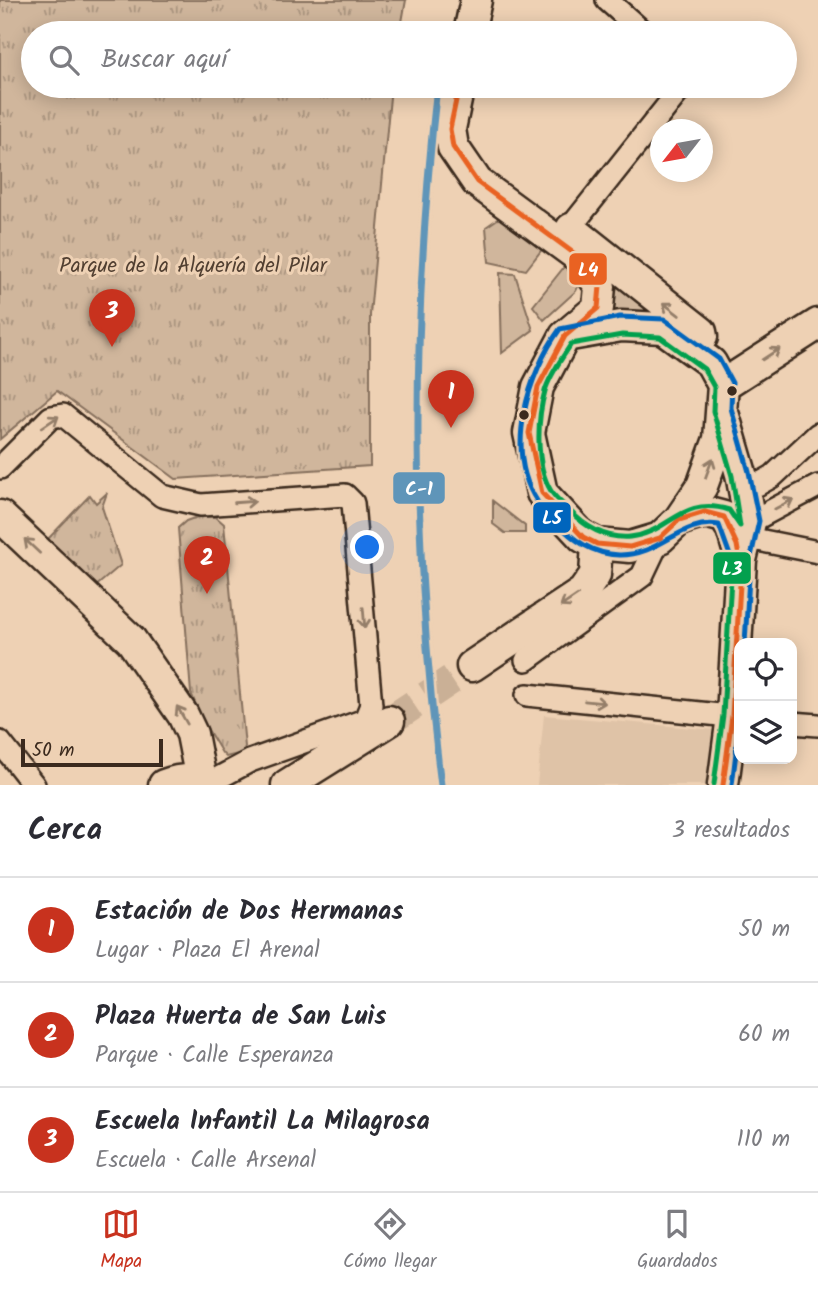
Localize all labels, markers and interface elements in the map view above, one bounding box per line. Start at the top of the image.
search box [21,21,797,98]
text: Buscar aquí [101,39,227,81]
icon: search [45,41,83,79]
north arrow [650,119,713,182]
park label: Parque de la Alquería del Pilar [59,250,328,283]
line badge: L4 [568,252,608,286]
text: L4 [578,256,599,286]
pin: 3 [89,289,135,347]
one-way arrow [663,301,681,316]
one-way arrow [760,347,780,361]
pin: 1 [428,370,474,428]
unlabelled marker [725,384,739,398]
unlabelled marker [517,408,531,422]
one-way arrow [40,414,59,429]
one-way arrow [704,457,716,479]
line badge: C-1 [392,471,446,505]
text: C-1 [405,475,433,505]
one-way arrow [233,495,256,508]
one-way arrow [773,497,794,510]
line badge: L5 [532,501,572,534]
text: L5 [542,504,563,534]
your location [350,530,384,564]
pin: 2 [184,536,230,594]
one-way arrow [24,538,41,555]
line badge: L3 [712,551,752,585]
text: L3 [722,555,742,585]
one-way arrow [560,594,579,608]
one-way arrow [358,606,371,629]
map controls [734,638,797,764]
button: locate [734,638,797,701]
one-way arrow [583,696,606,709]
button: layers [734,701,797,764]
one-way arrow [175,706,189,726]
scale bar [21,736,163,768]
text: 50 m [32,736,74,766]
text: Cerca [28,807,102,855]
text: 3 resultados [672,813,790,849]
text: Estación de Dos Hermanas [95,891,404,933]
text: 1 [48,912,54,948]
text: 50 m [739,912,790,948]
text: Lugar · Plaza El Arenal [95,933,320,969]
text: Plaza Huerta de San Luis [95,996,386,1038]
text: 2 [44,1017,58,1053]
text: 60 m [738,1017,790,1053]
text: Parque · Calle Esperanza [95,1038,334,1074]
text: Escuela Infantil La Milagrosa [95,1101,430,1143]
text: 3 [45,1122,57,1158]
text: 110 m [737,1122,790,1158]
text: Escuela · Calle Arsenal [95,1143,316,1179]
tab: Mapa [100,1205,142,1277]
tab: Cómo llegar [343,1205,436,1277]
tab: Guardados [637,1205,718,1277]

